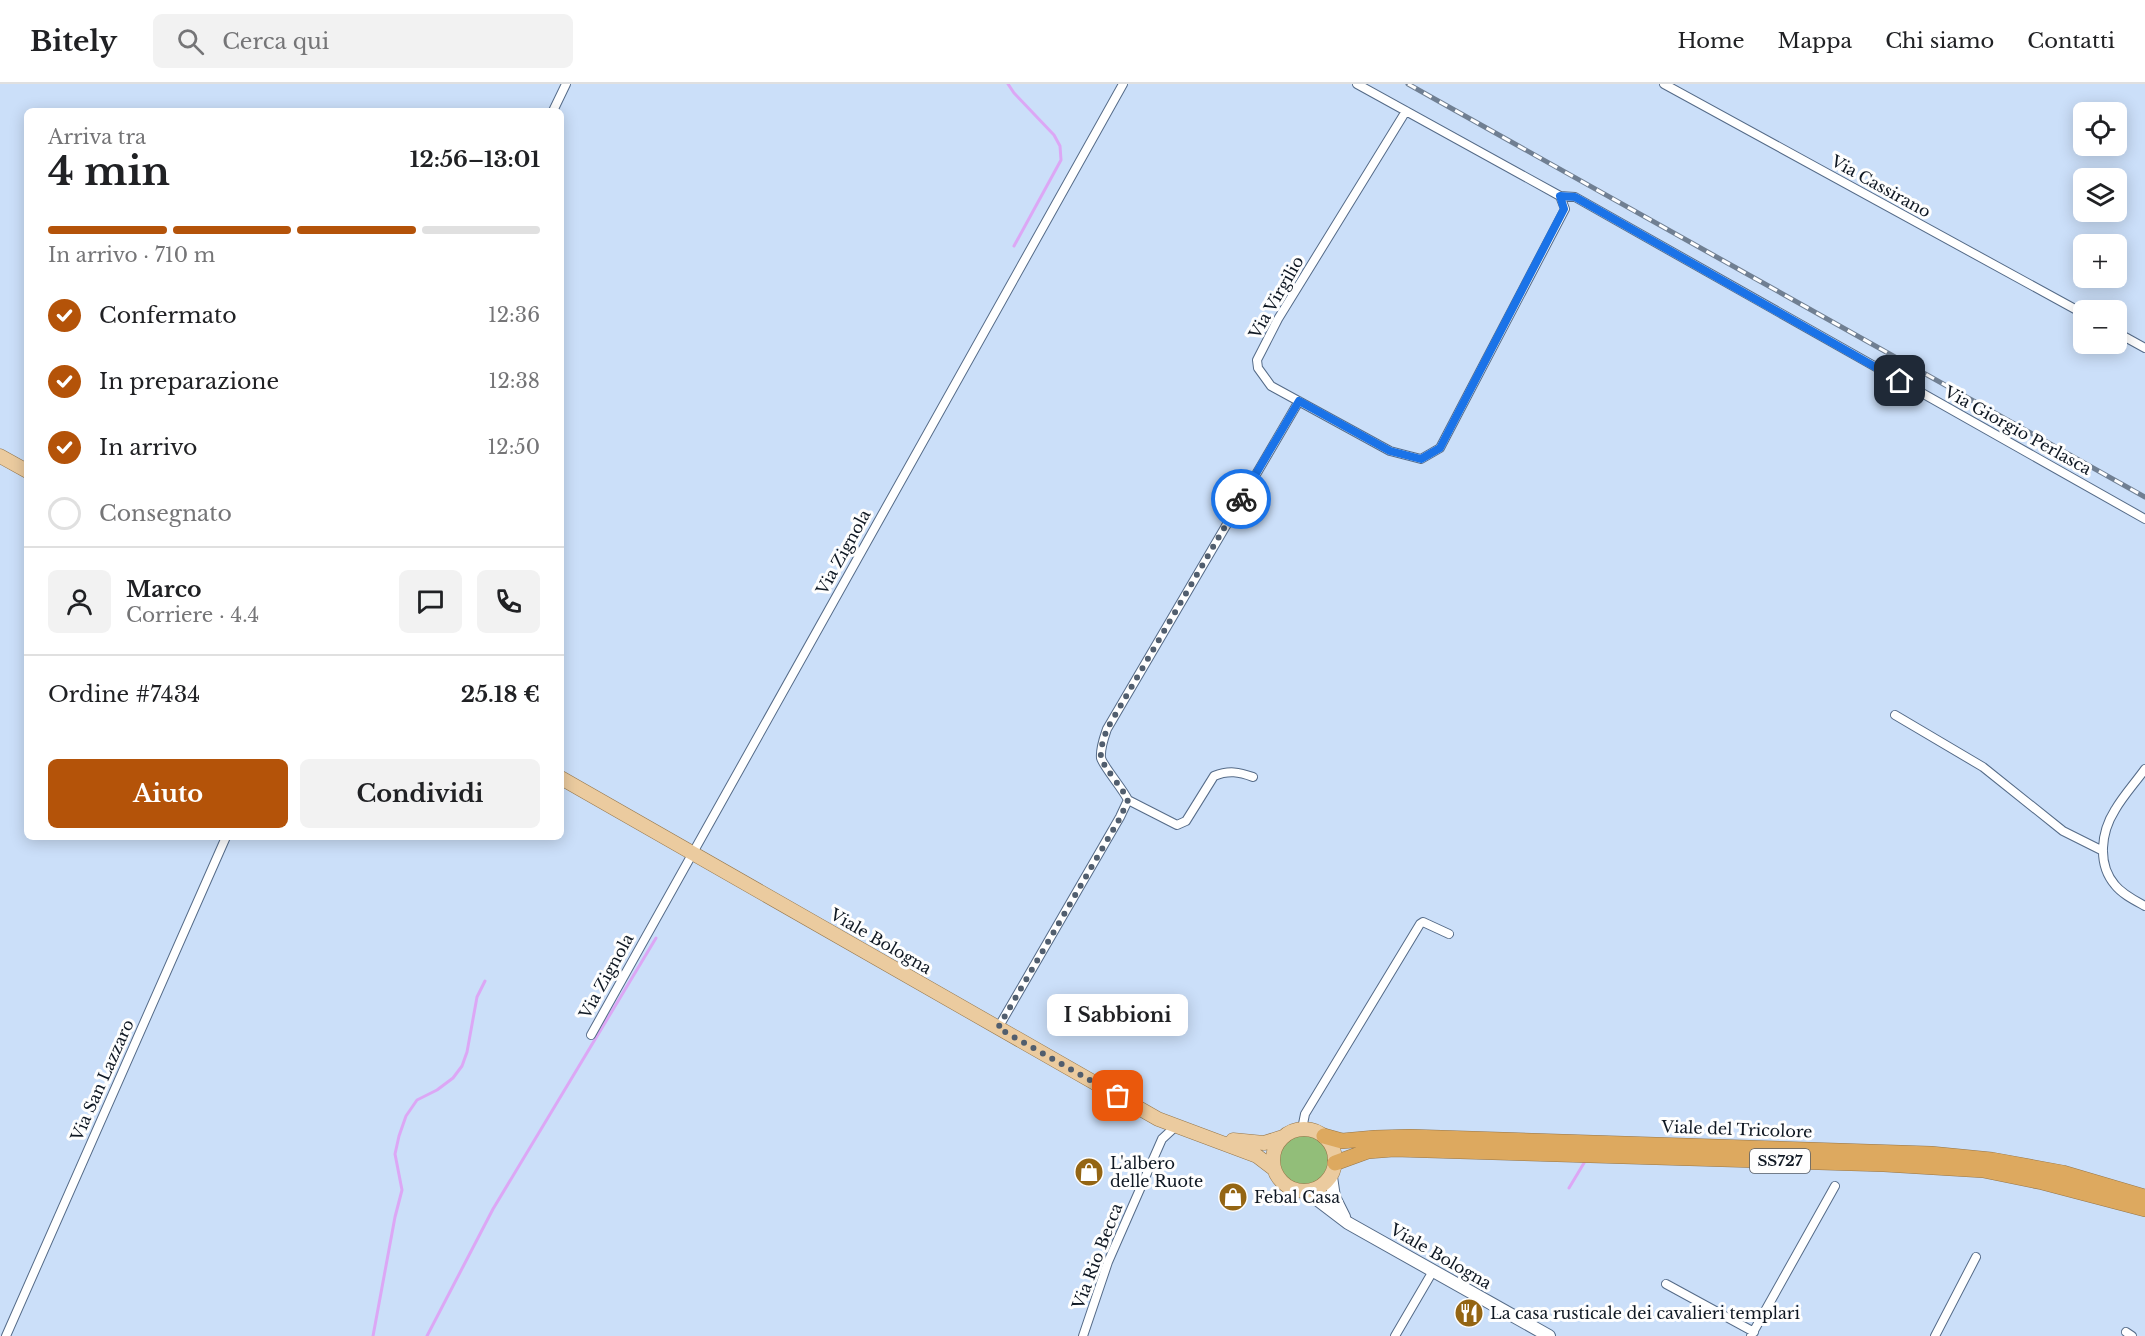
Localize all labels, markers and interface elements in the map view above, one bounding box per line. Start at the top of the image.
search box [153,14,573,68]
text: Bitely [30,24,117,59]
icon: search [174,25,207,58]
text: Cerca qui [222,28,329,55]
text: Home [1677,28,1745,54]
text: Mappa [1778,28,1852,54]
text: Chi siamo [1885,28,1994,54]
text: Contatti [2027,28,2115,54]
map controls [2073,102,2127,354]
button: locate [2073,102,2127,156]
text: Arriva tra [48,125,146,149]
text: 12:56–13:01 [410,146,540,173]
text: 4 min [48,147,170,196]
street label: Via Cassirano [1827,150,1934,222]
button: layers [2073,168,2127,222]
button: + [2073,234,2127,288]
text: In arrivo · 710 m [48,243,215,267]
street label: Via Virgilio [1244,252,1308,343]
icon: check [48,299,81,332]
button: − [2073,300,2127,354]
text: Confermato [99,302,237,329]
text: 12:36 [488,303,540,327]
pin [1874,355,1925,406]
icon: home [1883,364,1916,397]
icon: check [48,365,81,398]
text: In preparazione [99,368,279,395]
text: 12:38 [489,369,540,393]
street label: Via Giorgio Perlasca [1940,381,2095,479]
icon: check [48,431,81,464]
text: In arrivo [99,434,198,461]
text: 12:50 [487,435,540,459]
courier [1211,469,1271,529]
icon: bike [1225,483,1258,516]
text: Consegnato [99,500,232,527]
street label: Via Zignola [811,506,875,599]
button: person [48,570,111,633]
button: chat [399,570,462,633]
button: phone [477,570,540,633]
text: Marco [126,576,202,603]
text: Corriere · 4.4 [126,603,259,627]
text: Ordine #7434 [48,681,200,708]
text: 25.18 € [461,681,540,708]
button: Aiuto [48,759,288,828]
button: Condividi [300,759,540,828]
street label: Viale Bologna [826,903,935,978]
street label: Via Zignola [574,930,638,1023]
callout: I Sabbioni [1048,994,1188,1036]
text: I Sabbioni [1064,1003,1171,1027]
street label: Via San Lazzaro [66,1016,138,1145]
pin [1092,1070,1143,1121]
icon: bag [1101,1079,1134,1112]
street label: Viale del Tricolore [1660,1116,1813,1142]
road number: SS727 [1750,1149,1810,1173]
place label: L'albero delle Ruote [1110,1153,1203,1191]
shop icon: L'albero delle Ruote [1073,1156,1105,1188]
shop icon: Febal Casa [1217,1181,1249,1213]
place label: Febal Casa [1254,1187,1340,1207]
street label: Via Rio Becca [1067,1200,1126,1313]
street label: Viale Bologna [1386,1218,1495,1293]
restaurant icon: La casa rusticale dei cavalieri templari [1453,1297,1485,1329]
place label: La casa rusticale dei cavalieri templari [1490,1303,1800,1323]

